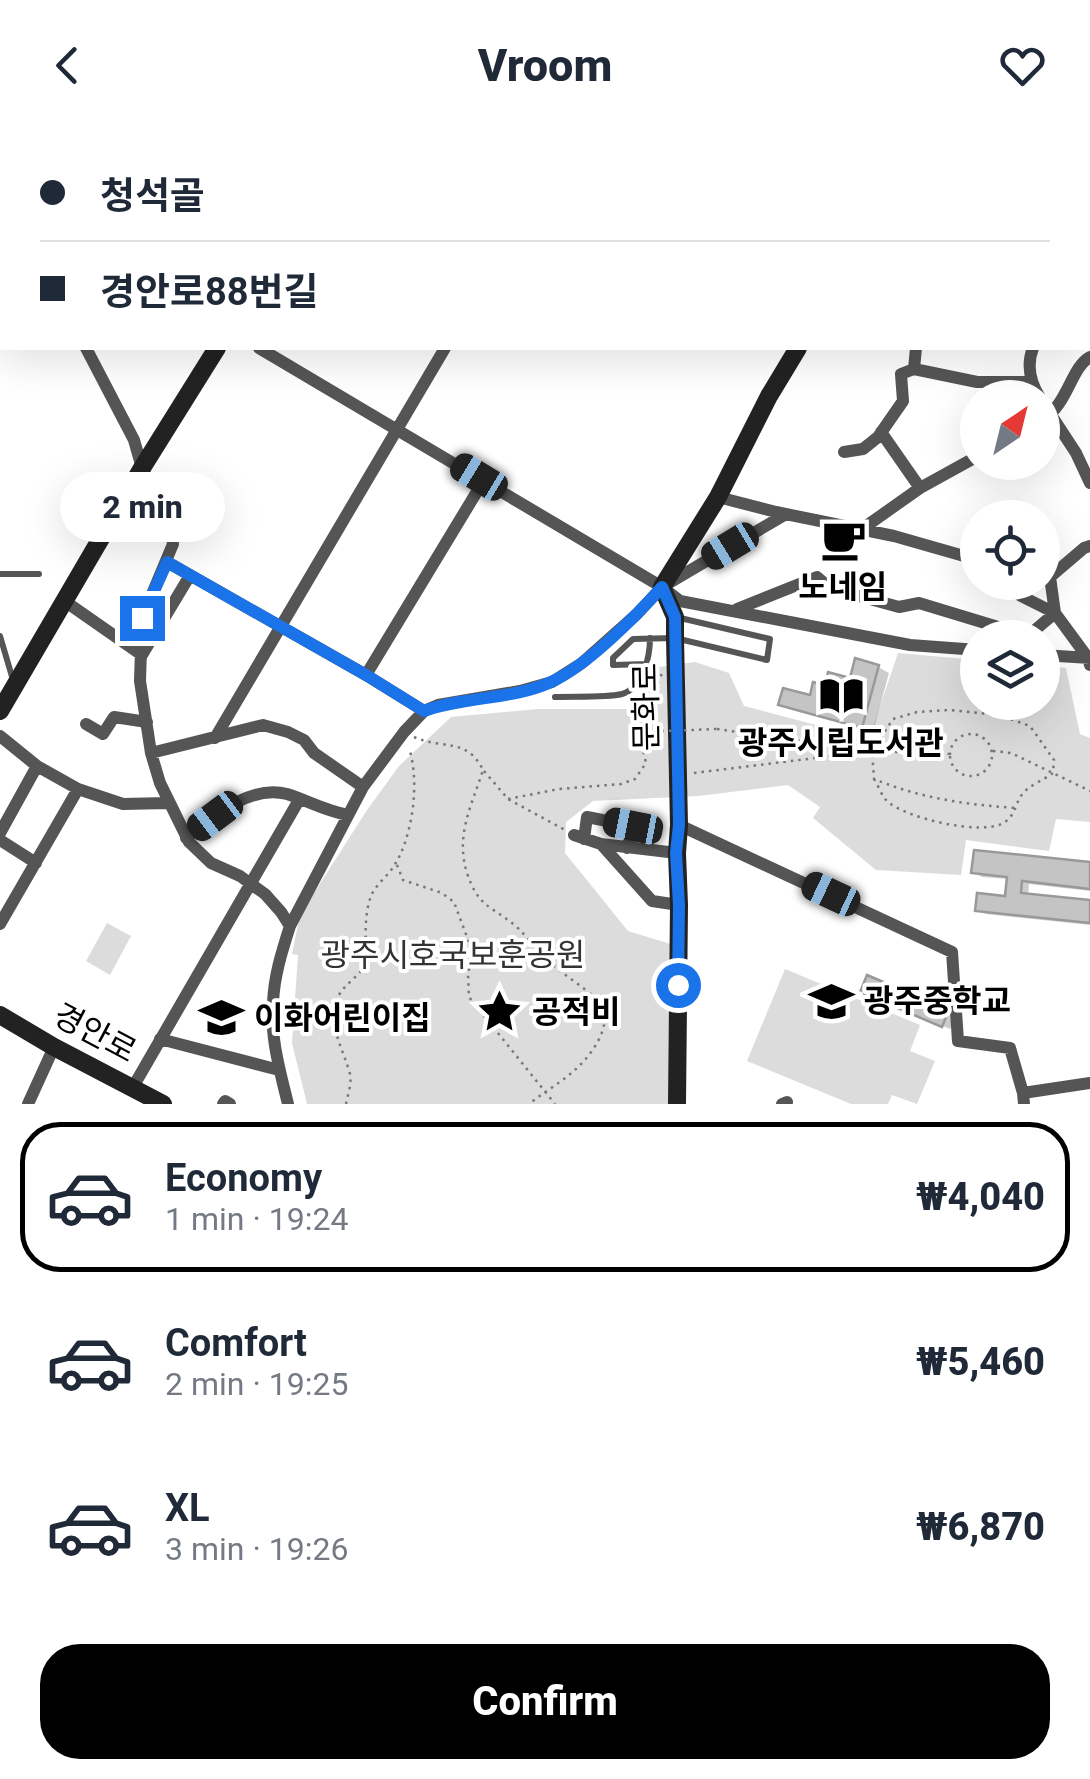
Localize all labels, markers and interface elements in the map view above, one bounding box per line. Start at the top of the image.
icon: back [40,38,95,93]
icon: heart [995,38,1050,93]
text: Vroom [478,39,612,92]
text: 청석골 [100,174,205,218]
text: 경안로88번길 [100,270,318,314]
north arrow [960,380,1060,480]
map controls [960,380,1060,720]
car [446,449,512,505]
callout: 2 min [59,473,224,543]
text: 2 min [102,488,183,526]
button: locate [960,500,1060,600]
cafe icon: 노네임 [819,515,867,563]
car [697,518,763,574]
place label: 노네임 [799,568,887,606]
route end [120,596,165,641]
button: layers [960,620,1060,720]
street label: 문화로 [626,663,666,751]
library icon: 광주시립도서관 [817,671,865,719]
place label: 광주시립도서관 [738,724,944,762]
car [182,786,248,846]
car [601,806,665,846]
car [797,868,865,920]
park label: 광주시호국보훈공원 [321,936,585,974]
route start [656,963,701,1008]
school or university icon: 광주중학교 [807,977,855,1025]
place label: 광주중학교 [864,982,1011,1020]
place icon: 공적비 [475,988,523,1036]
place label: 공적비 [532,993,620,1031]
school or university icon: 이화어린이집 [197,994,245,1042]
street label: 경안로 [47,995,143,1071]
place label: 이화어린이집 [254,999,431,1037]
icon: car [45,1152,135,1242]
text: Economy [165,1156,322,1200]
text: ₩4,040 [916,1175,1045,1219]
text: 1 min · 19:24 [165,1200,348,1238]
icon: car [45,1317,135,1407]
text: Comfort [165,1321,307,1365]
text: ₩5,460 [916,1340,1045,1384]
text: 2 min · 19:25 [165,1365,348,1403]
icon: car [45,1482,135,1572]
text: XL [165,1486,210,1530]
text: ₩6,870 [916,1505,1045,1549]
text: 3 min · 19:26 [165,1530,348,1568]
button: Confirm [40,1644,1050,1759]

